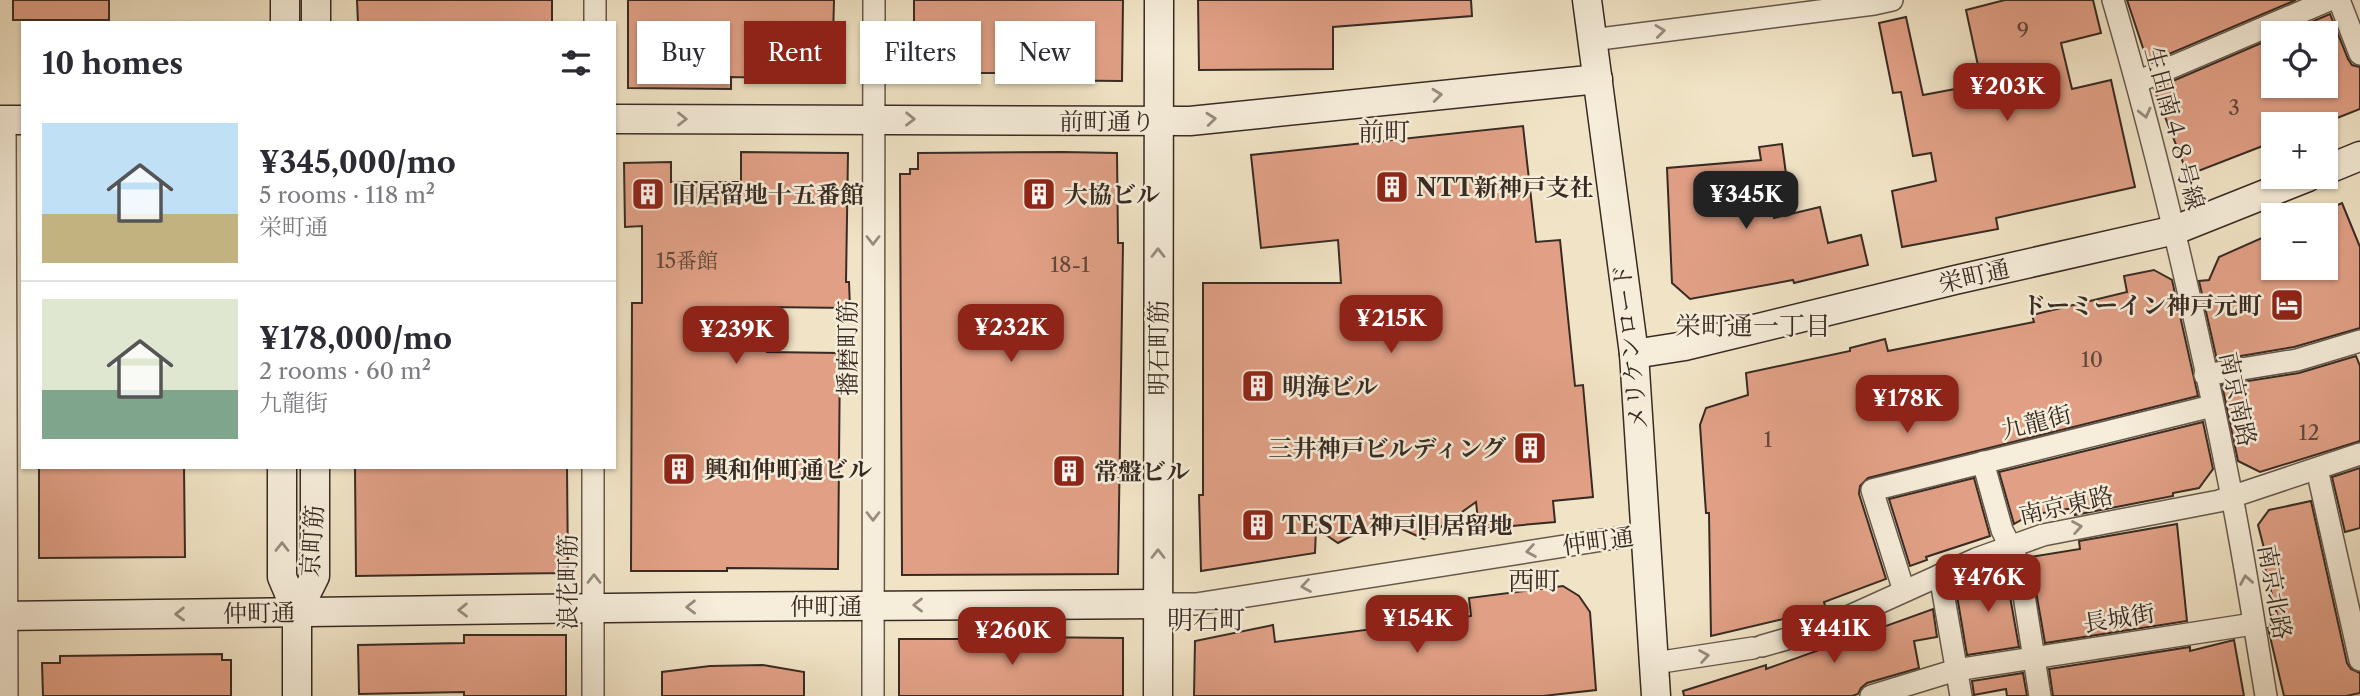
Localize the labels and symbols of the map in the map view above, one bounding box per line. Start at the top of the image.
house number: 9 [2017,18,2029,43]
one-way arrow [1654,24,1666,39]
street label: 生田南４８号線 [2139,43,2211,213]
pin: ¥203K [1958,64,2056,123]
one-way arrow [1431,88,1443,103]
house number: 3 [2228,95,2240,120]
street label: 前町通り [1059,107,1155,136]
one-way arrow [2137,107,2151,119]
one-way arrow [678,111,688,127]
one-way arrow [1205,111,1217,126]
one-way arrow [905,112,916,127]
district label: 前町 [1358,116,1410,148]
building icon: NTT新神戸支社 [1373,168,1411,206]
pin: ¥345K [1697,172,1795,231]
place label: NTT新神戸支社 [1416,173,1594,202]
building icon: 旧居留地十五番館 [629,175,667,213]
building icon: 大協ビル [1020,175,1058,213]
place label: 旧居留地十五番館 [672,180,864,209]
place label: 大協ビル [1064,180,1160,209]
one-way arrow [865,235,881,245]
house number: 15番館 [656,248,718,273]
one-way arrow [1150,248,1166,258]
house number: 18-1 [1050,252,1090,277]
street label: 栄町通 [1936,254,2012,298]
street label: メリケンロード [1607,263,1653,431]
hotel icon: ドーミーイン神戸元町 [2268,286,2306,324]
place label: ドーミーイン神戸元町 [2022,291,2262,320]
pin: ¥215K [1342,296,1440,355]
street label: 播磨町筋 [833,300,862,396]
street label: 明石町筋 [1144,300,1173,396]
pin: ¥232K [962,304,1060,364]
pin: ¥239K [687,306,785,366]
district label: 栄町通一丁目 [1675,310,1831,342]
house number: 10 [2081,347,2103,372]
street label: 南京南路 [2214,349,2262,449]
building icon: 明海ビル [1239,367,1277,405]
place label: 明海ビル [1282,372,1378,401]
pin: ¥178K [1858,376,1956,435]
street label: 九龍街 [1998,399,2074,445]
house number: 12 [2299,420,2319,445]
house number: 1 [1764,427,1773,452]
building icon: 三井神戸ビルディング [1511,429,1549,467]
place label: 三井神戸ビルディング [1268,434,1506,463]
building icon: 興和仲町通ビル [660,450,698,488]
building icon: 常盤ビル [1050,452,1088,490]
place label: 興和仲町通ビル [704,455,872,484]
place label: 常盤ビル [1094,457,1190,486]
street label: 南京東路 [2016,480,2116,530]
street label: 京町筋 [295,504,329,578]
building icon: TESTA神戸旧居留地 [1239,506,1277,544]
one-way arrow [865,511,881,522]
place label: TESTA神戸旧居留地 [1282,511,1513,540]
one-way arrow [2071,520,2083,535]
street label: 仲町通 [1560,522,1636,560]
street label: 浪花町筋 [553,534,582,630]
one-way arrow [274,541,290,552]
street label: 南京北路 [2252,542,2298,642]
one-way arrow [1525,543,1537,558]
one-way arrow [1150,549,1165,560]
pin: ¥476K [1939,554,2037,614]
district label: 西町 [1508,565,1560,597]
one-way arrow [586,573,602,584]
one-way arrow [2239,575,2254,586]
one-way arrow [1301,578,1312,593]
street label: 仲町通 [790,592,862,621]
pin: ¥154K [1368,596,1466,655]
one-way arrow [913,597,923,613]
street label: 仲町通 [223,598,295,628]
street label: 長城街 [2081,598,2157,638]
one-way arrow [685,599,696,615]
one-way arrow [458,602,468,618]
district label: 明石町 [1167,604,1245,636]
one-way arrow [174,606,185,622]
pin: ¥441K [1785,606,1883,665]
pin: ¥260K [963,608,1061,667]
one-way arrow [1698,649,1710,664]

